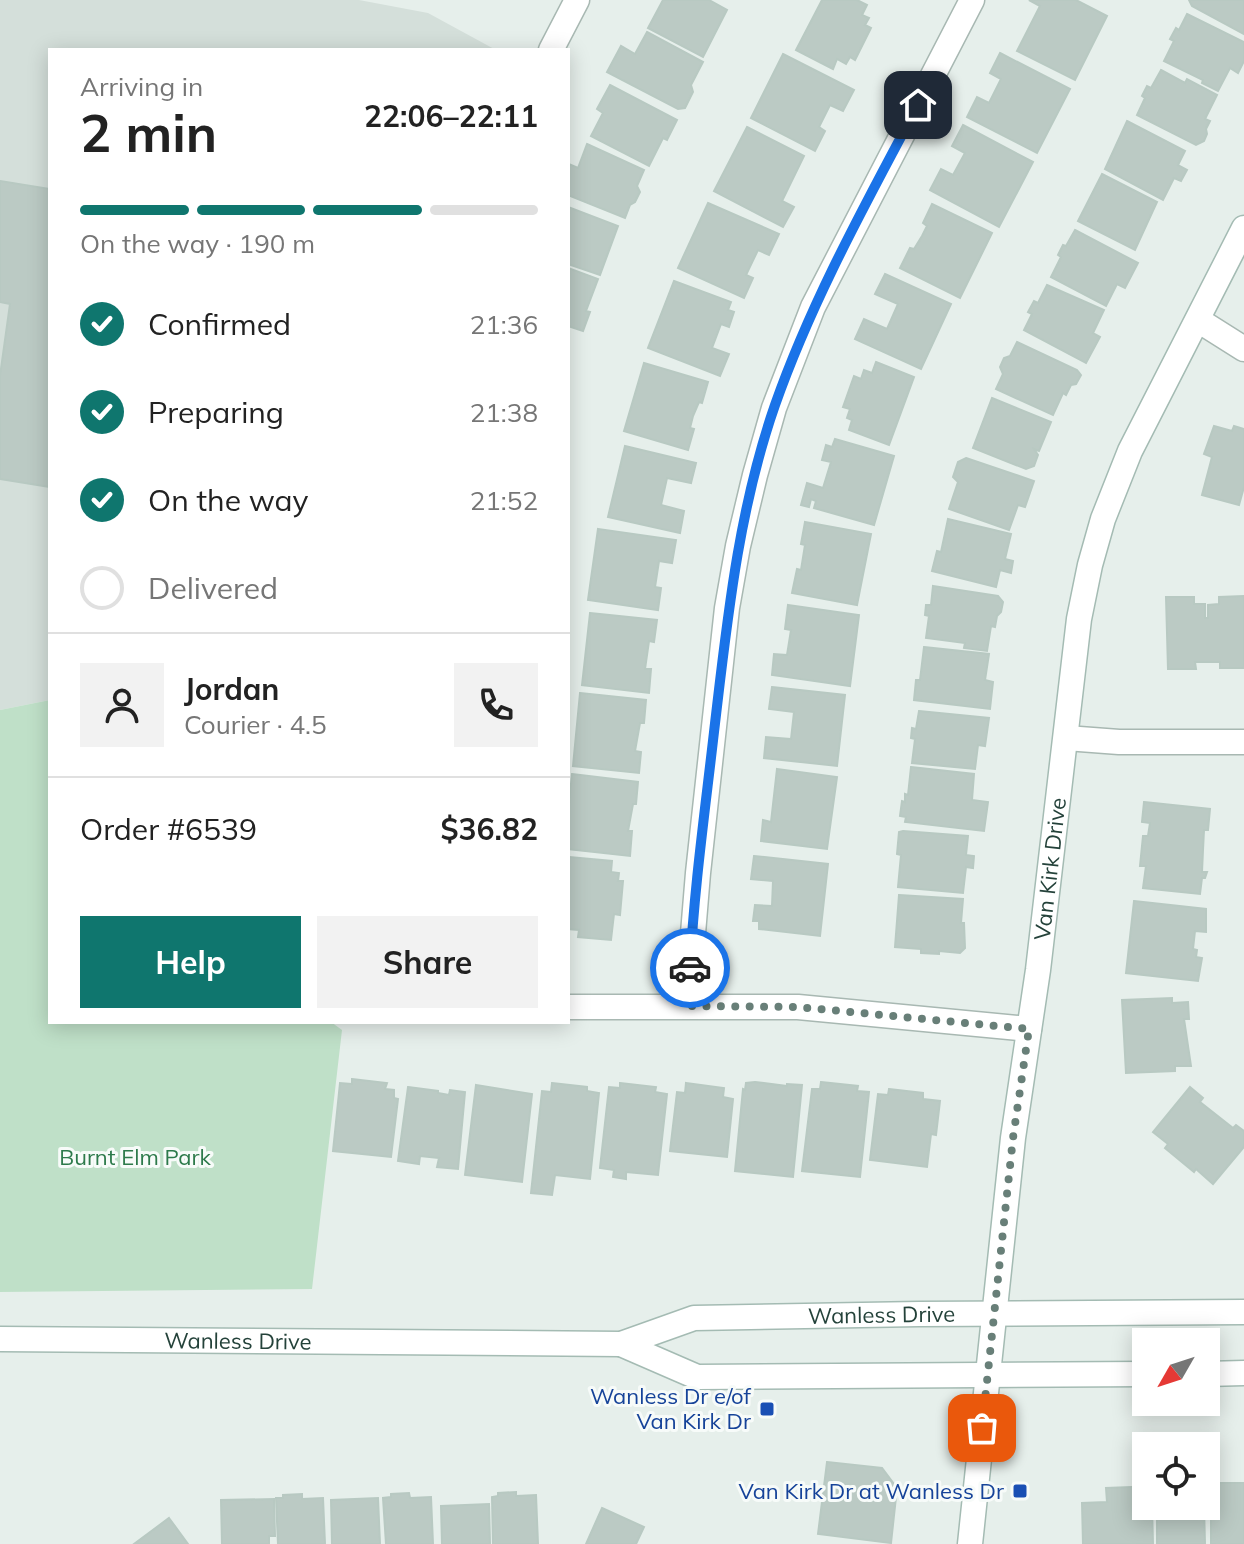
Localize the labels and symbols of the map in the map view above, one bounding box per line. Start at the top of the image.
pin [884,71,952,139]
street label: Van Kirk Drive [1028,796,1072,942]
courier [650,928,730,1008]
park label: Burnt Elm Park [59,1143,211,1171]
street label: Wanless Drive [808,1300,955,1330]
street label: Wanless Drive [164,1326,312,1356]
north arrow [1132,1328,1220,1416]
place label: Wanless Dr e/of Van Kirk Dr [590,1382,752,1435]
pin [948,1394,1016,1462]
marker: Wanless Dr e/of Van Kirk Dr [758,1400,776,1418]
place label: Van Kirk Dr at Wanless Dr [739,1477,1004,1505]
marker: Van Kirk Dr at Wanless Dr [1011,1482,1029,1500]

